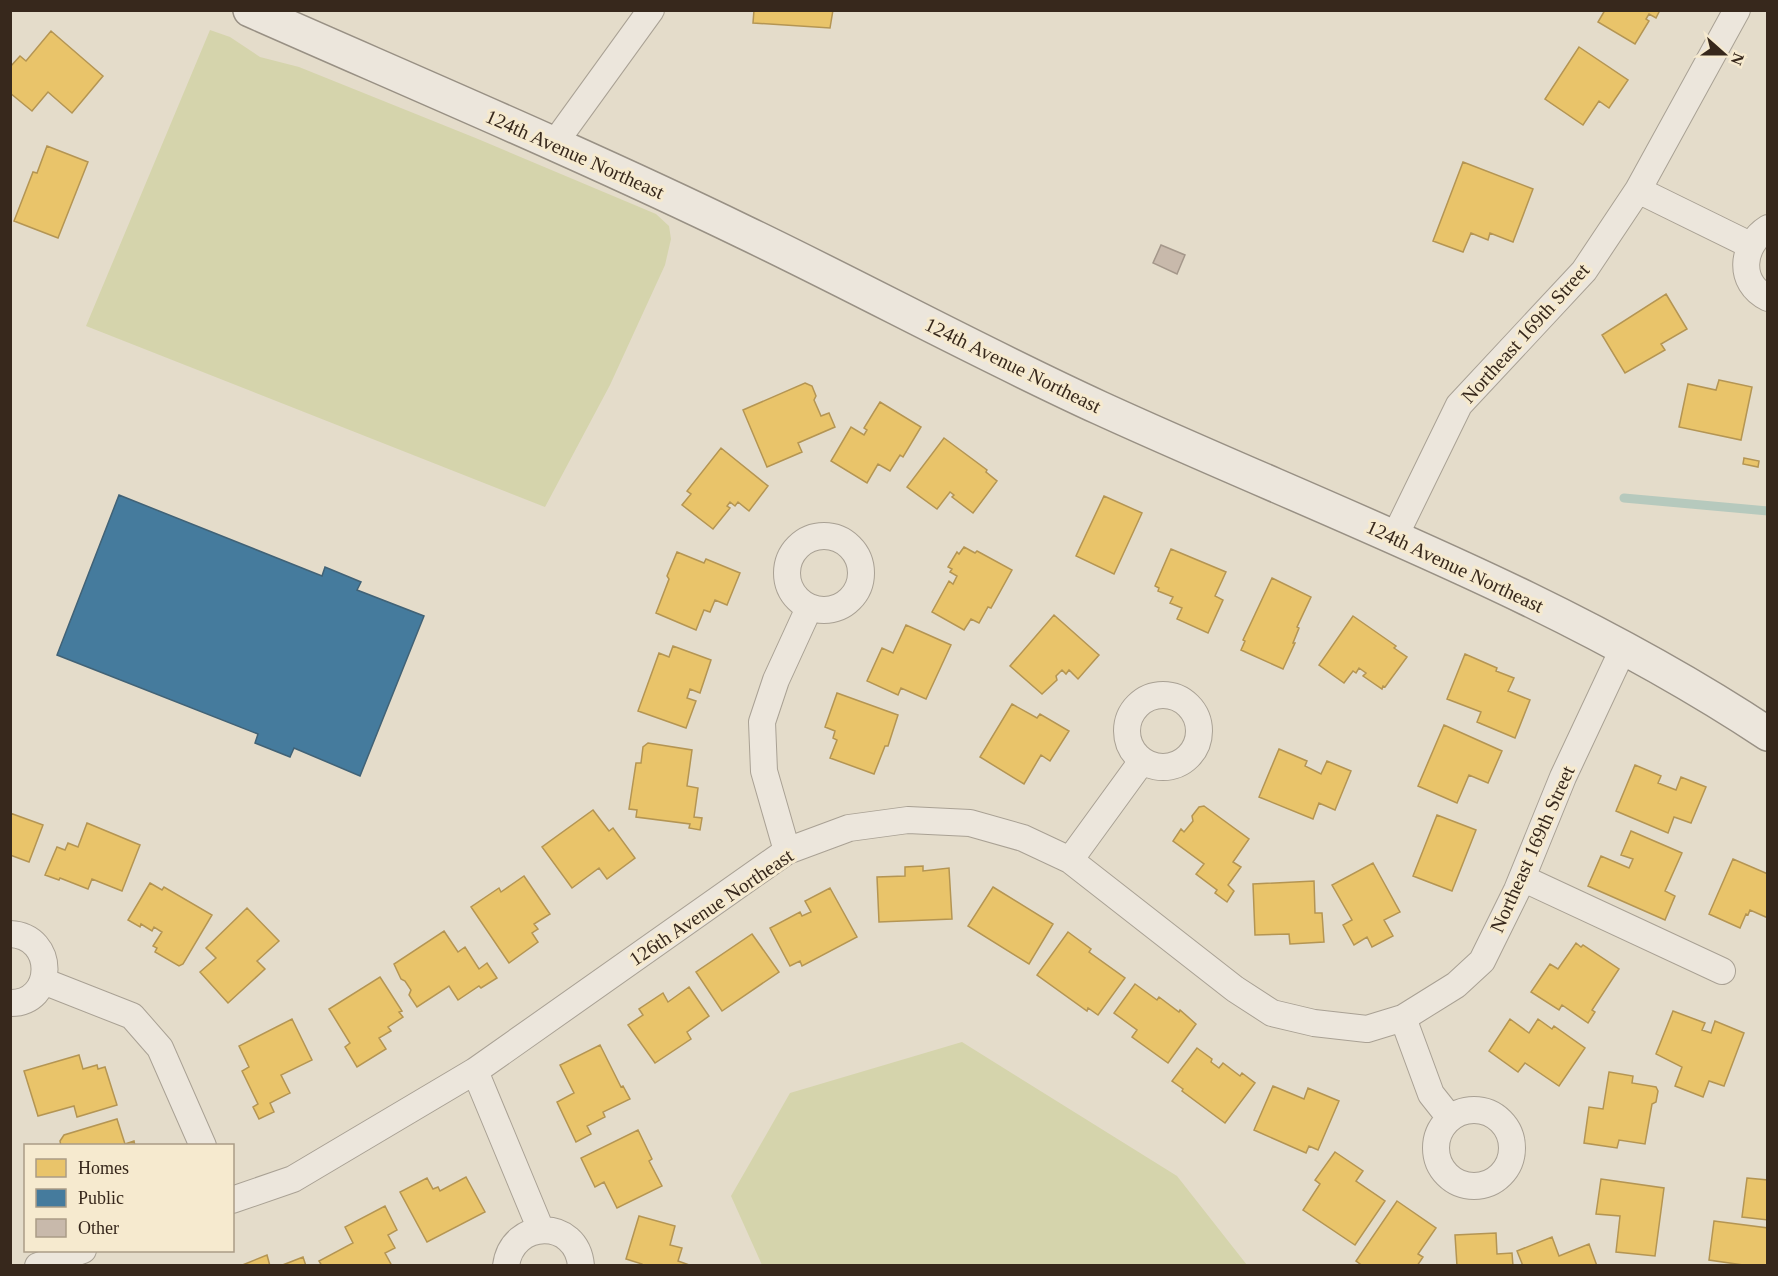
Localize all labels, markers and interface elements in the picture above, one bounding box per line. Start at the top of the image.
north arrow [1694,24,1754,84]
text: N [1727,51,1748,68]
street label: 124th Avenue Northeast [482,105,668,203]
street label: Northeast 169th Street [1457,258,1594,407]
street label: 124th Avenue Northeast [921,313,1105,417]
street label: 124th Avenue Northeast [1363,515,1547,617]
street label: Northeast 169th Street [1485,762,1579,936]
street label: 126th Avenue Northeast [625,844,797,970]
legend [24,1144,234,1252]
text: Homes [78,1158,129,1178]
text: Public [78,1188,124,1208]
text: Other [78,1218,119,1238]

